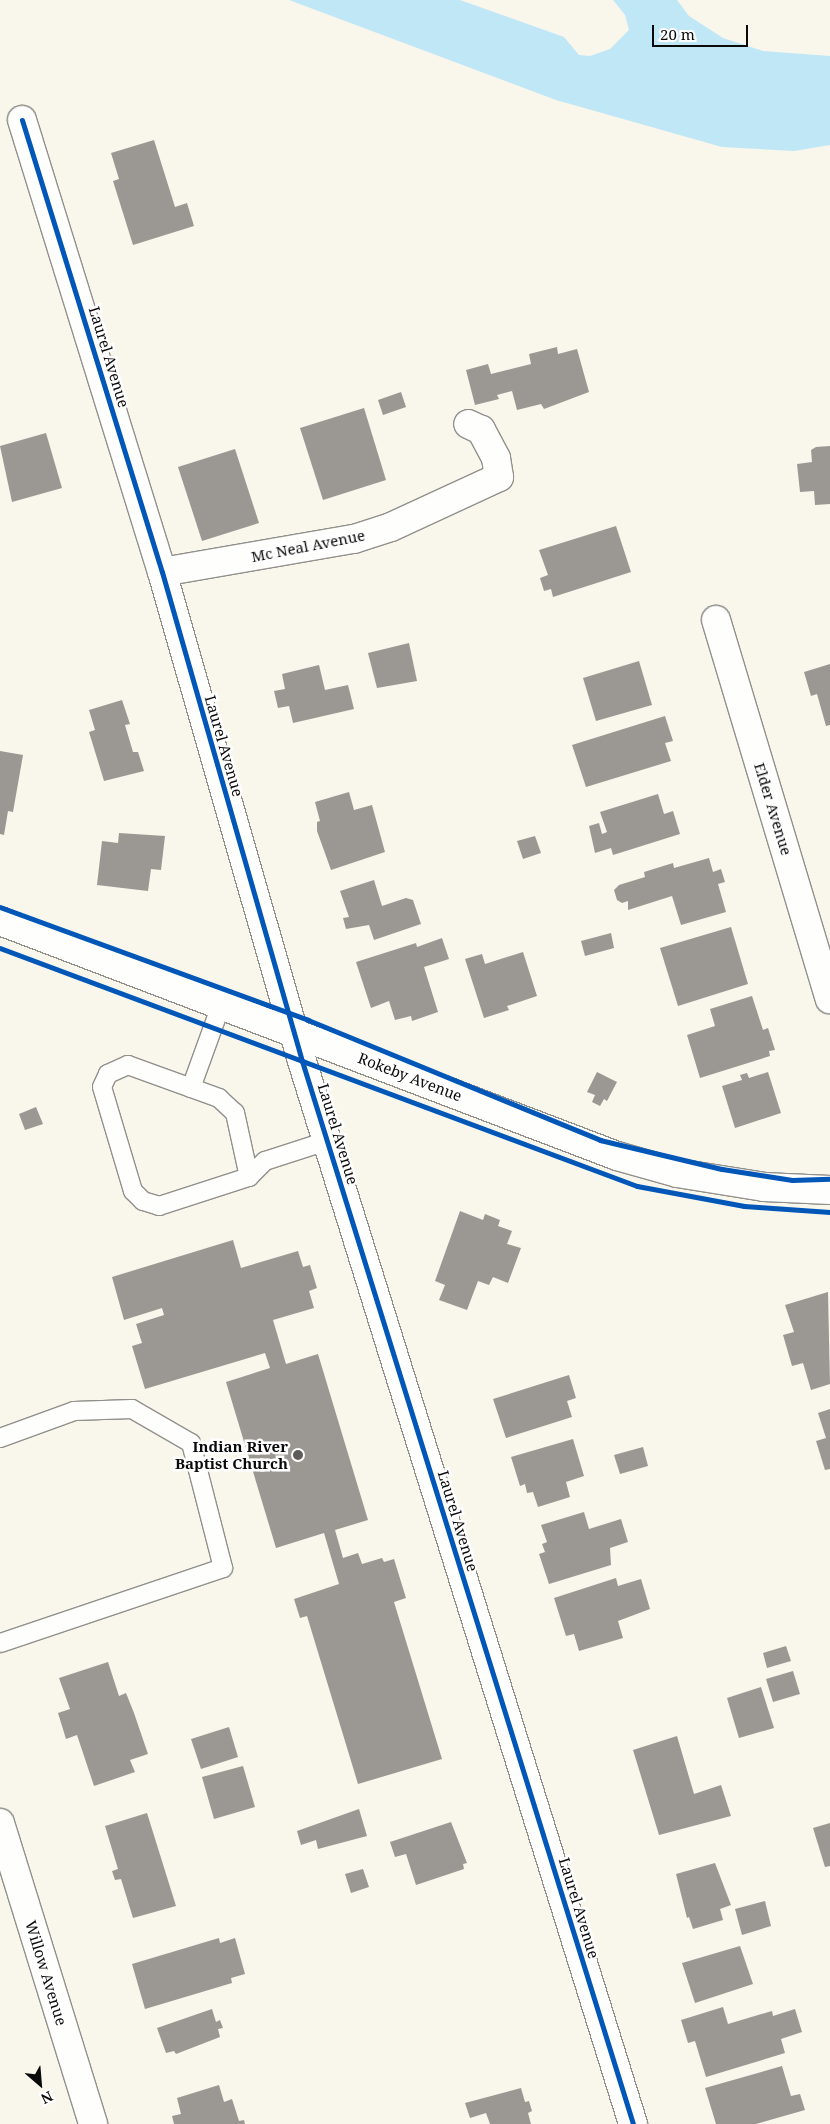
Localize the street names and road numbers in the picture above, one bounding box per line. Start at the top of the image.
street label: Laurel Avenue [85,304,133,410]
street label: Mc Neal Avenue [250,526,366,566]
street label: Laurel Avenue [201,693,247,799]
street label: Elder Avenue [750,761,796,857]
street label: Rokeby Avenue [355,1049,465,1105]
street label: Laurel Avenue [314,1081,362,1187]
street label: Laurel Avenue [434,1468,482,1574]
street label: Laurel Avenue [555,1855,603,1961]
street label: Willow Avenue [21,1918,71,2028]

